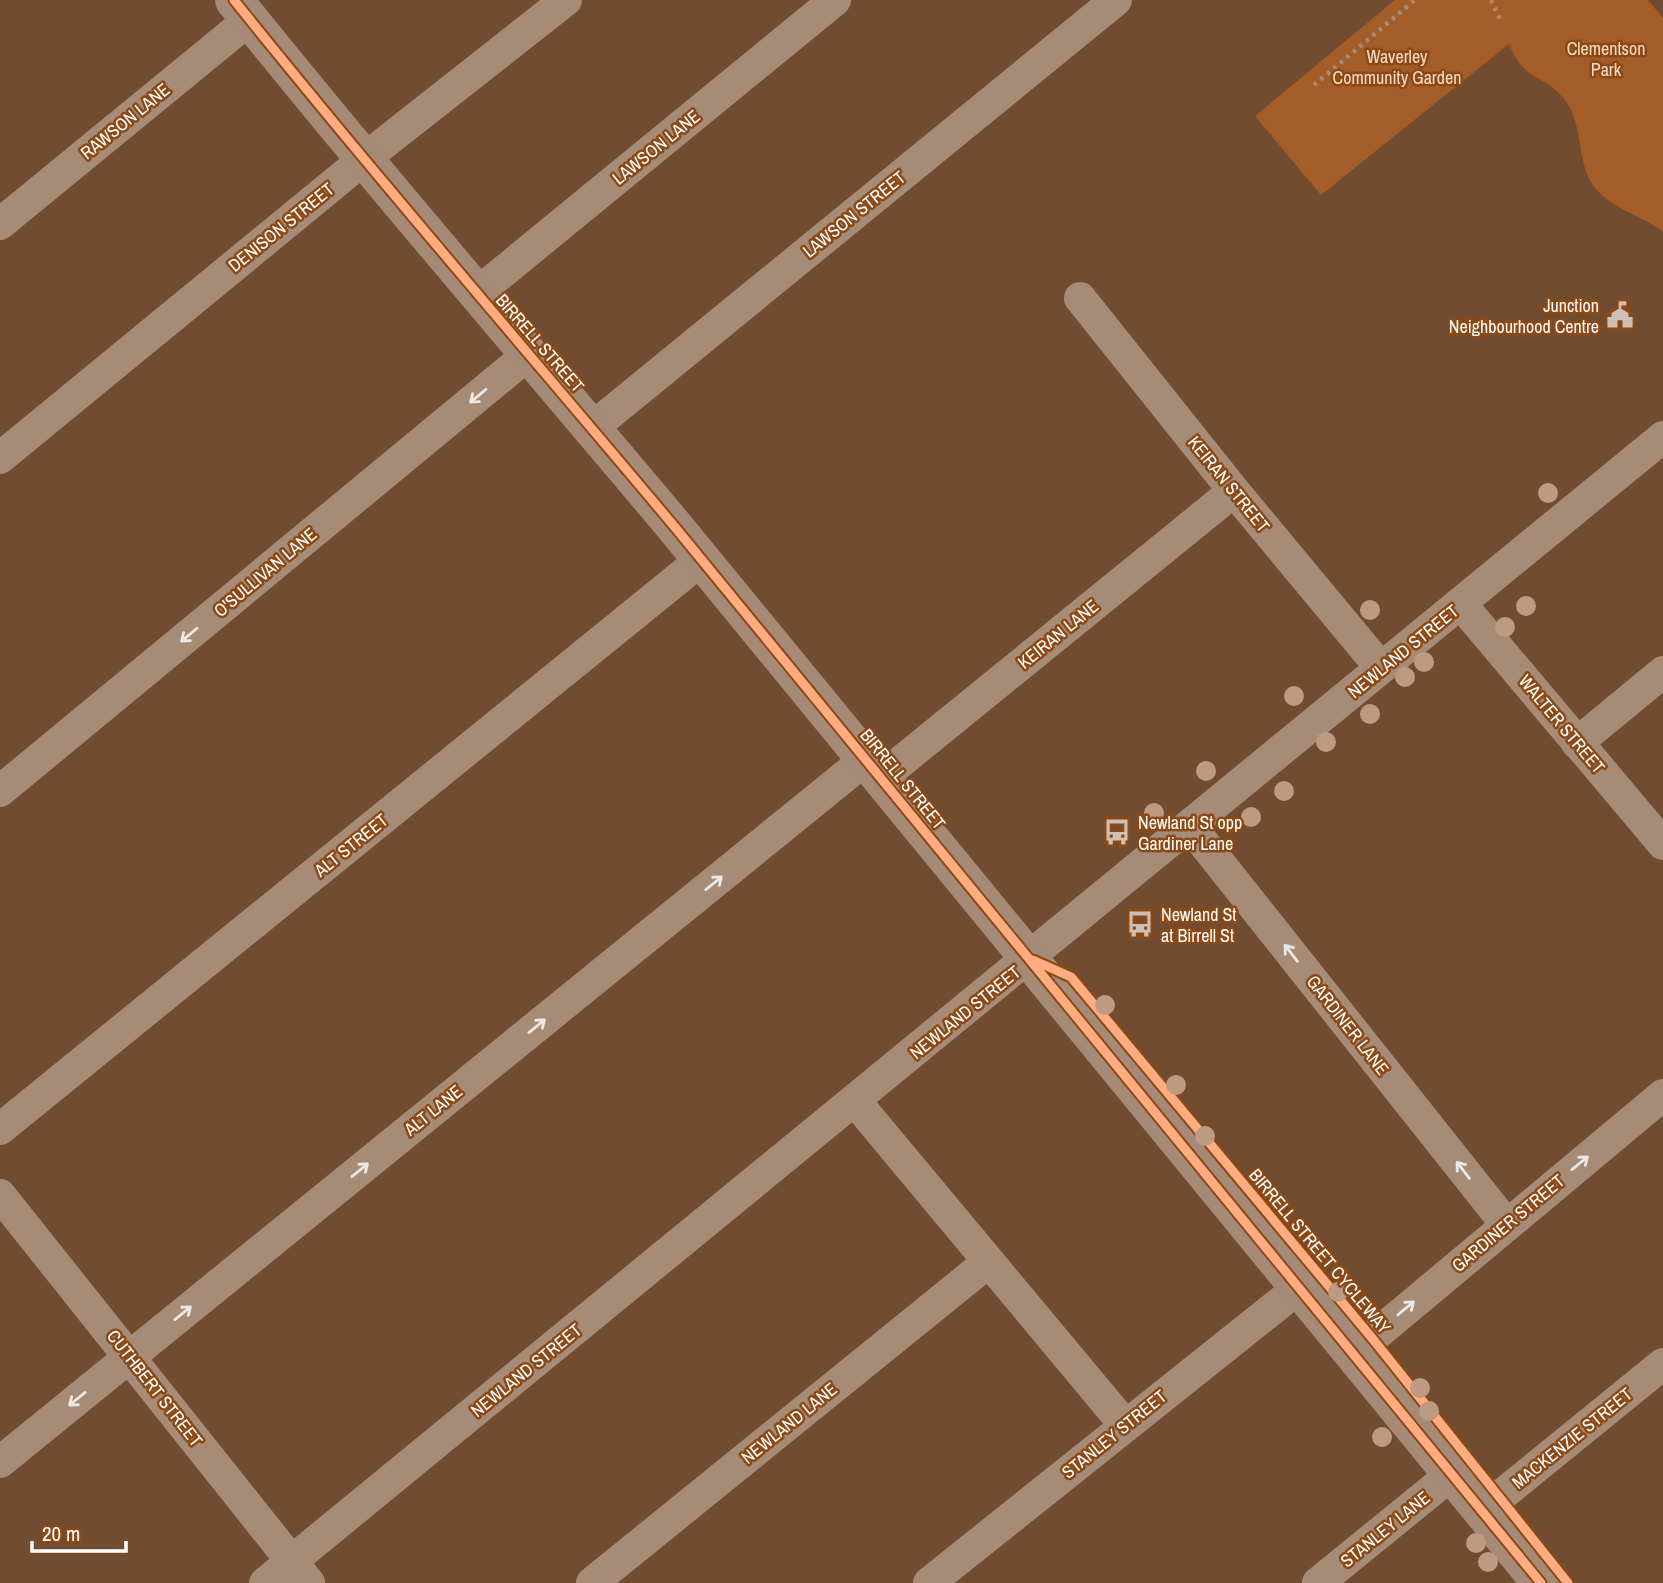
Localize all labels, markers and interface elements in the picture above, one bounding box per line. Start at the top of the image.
park label: Clementson Park [1567,36,1645,82]
park label: Waverley Community Garden [1333,44,1461,90]
street label: RAWSON LANE [75,77,175,165]
street label: LAWSON LANE [607,104,705,190]
street label: LAWSON STREET [797,165,911,263]
street label: DENISON STREET [223,177,339,277]
street label: BIRRELL STREET [490,288,590,398]
place label: Junction Neighbourhood Centre [1449,293,1599,339]
public building icon: Junction Neighbourhood Centre [1605,300,1635,330]
one-way arrow [469,389,487,404]
street label: KEIRAN STREET [1182,431,1276,537]
street label: O'SULLIVAN LANE [208,522,322,622]
street label: KEIRAN LANE [1012,594,1104,674]
street label: NEWLAND STREET [1342,598,1464,704]
one-way arrow [180,627,198,643]
street label: WALTER STREET [1513,669,1611,779]
street label: BIRRELL STREET [854,723,952,835]
street label: ALT STREET [308,808,393,883]
place label: Newland St opp Gardiner Lane [1138,810,1242,856]
bus stop icon: Newland St opp Gardiner Lane [1102,817,1132,847]
one-way arrow [704,876,722,891]
place label: Newland St at Birrell St [1161,902,1236,948]
bus stop icon: Newland St at Birrell St [1125,909,1155,939]
one-way arrow [1284,945,1299,963]
street label: NEWLAND STREET [904,959,1026,1065]
street label: GARDINER LANE [1301,970,1395,1080]
one-way arrow [527,1019,545,1034]
street label: ALT LANE [398,1079,467,1142]
one-way arrow [1571,1155,1589,1170]
one-way arrow [351,1162,369,1177]
one-way arrow [1456,1162,1471,1180]
street label: BIRRELL STREET CYCLEWAY [1243,1163,1397,1339]
street label: GARDINER STREET [1446,1168,1570,1278]
one-way arrow [1396,1300,1414,1316]
one-way arrow [174,1305,192,1321]
street label: NEWLAND STREET [465,1317,587,1423]
street label: CUTHBERT STREET [101,1324,209,1452]
street label: NEWLAND LANE [736,1377,842,1469]
street label: MACKENZIE STREET [1506,1382,1638,1494]
street label: STANLEY STREET [1056,1384,1172,1484]
one-way arrow [69,1391,87,1407]
street label: STANLEY LANE [1335,1485,1435,1573]
scale bar [32,1510,126,1554]
text: 20 m [42,1519,80,1548]

